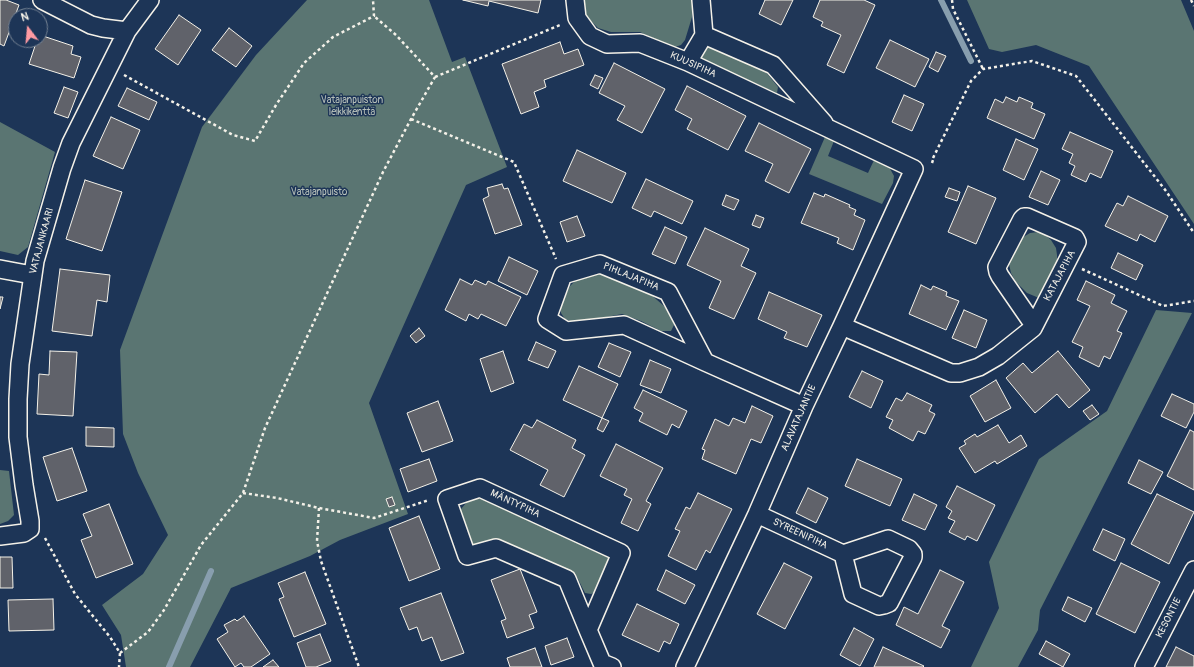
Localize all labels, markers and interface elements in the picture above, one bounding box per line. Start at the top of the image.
north arrow [8,8,48,48]
text: N [19,10,30,24]
street label: KUUSIPIHA [668,50,718,80]
park label: Vatajanpuiston leikkikenttä [321,94,383,118]
park label: Vatajanpuisto [291,186,347,198]
street label: VATAJANKAARI [27,206,57,276]
street label: KATAJAPIHA [1042,249,1078,303]
street label: PIHLAJAPIHA [601,260,661,294]
street label: ALAVATAJANTIE [779,383,819,453]
street label: MÄNTYPIHA [488,487,542,521]
street label: SYREENIPIHA [771,516,829,552]
street label: KESONTIE [1154,596,1184,640]

